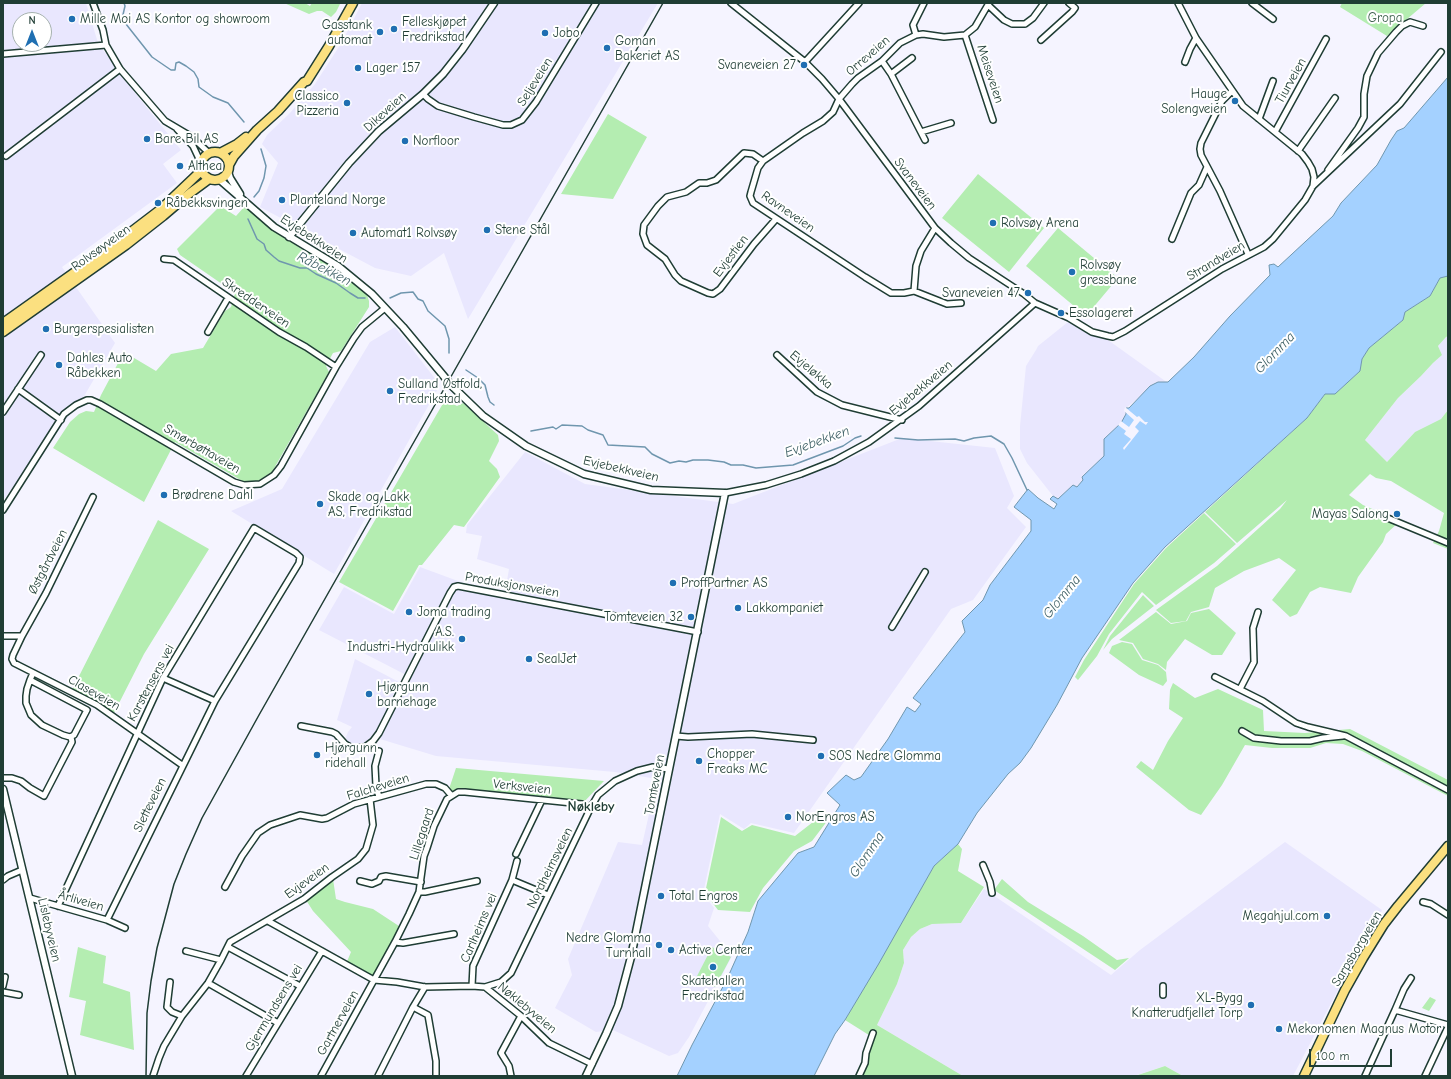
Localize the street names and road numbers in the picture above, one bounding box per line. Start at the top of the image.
street label: Orreveien [843,33,893,79]
street label: Meiseveien [973,43,1007,105]
street label: Seljeveien [514,55,556,109]
street label: Tiurveien [1272,55,1310,107]
street label: Dikeveien [360,89,410,135]
street label: Svaneveien [890,155,940,213]
street label: Ravneveien [758,188,818,236]
street label: Evjebekkveien [277,211,351,267]
street label: Rolvsøyveien [68,221,134,275]
street label: Evjestien [710,232,752,280]
street label: Strandveien [1184,238,1248,284]
street label: Skredderveien [219,275,293,331]
street label: Evjeløkka [786,347,836,393]
street label: Evjebekkveien [886,357,956,419]
street label: Smørbøttaveien [161,421,243,477]
street label: Evjebekkveien [582,453,660,485]
street label: Østgårdveien [25,527,71,597]
street label: Produksjonsveien [464,569,560,601]
street label: Karstensens vei [124,642,178,724]
street label: Claseveien [65,672,123,714]
street label: Tomteveien [641,753,669,817]
street label: Falcheveien [345,770,411,804]
street label: Sletteveien [130,775,170,835]
street label: Verksveien [492,776,552,798]
street label: Lillegaard [406,806,438,862]
street label: Nordheimsveien [524,825,576,911]
street label: Evjeveien [282,860,332,902]
street label: Årliveien [56,887,106,915]
street label: Carlheims vei [457,891,501,965]
street label: Lislebyveien [34,896,64,964]
street label: Sarpsborgveien [1328,909,1386,989]
street label: Gjermundsens vei [242,962,306,1054]
street label: Nøklebyveien [494,979,560,1037]
street label: Gartnerveien [314,988,362,1058]

